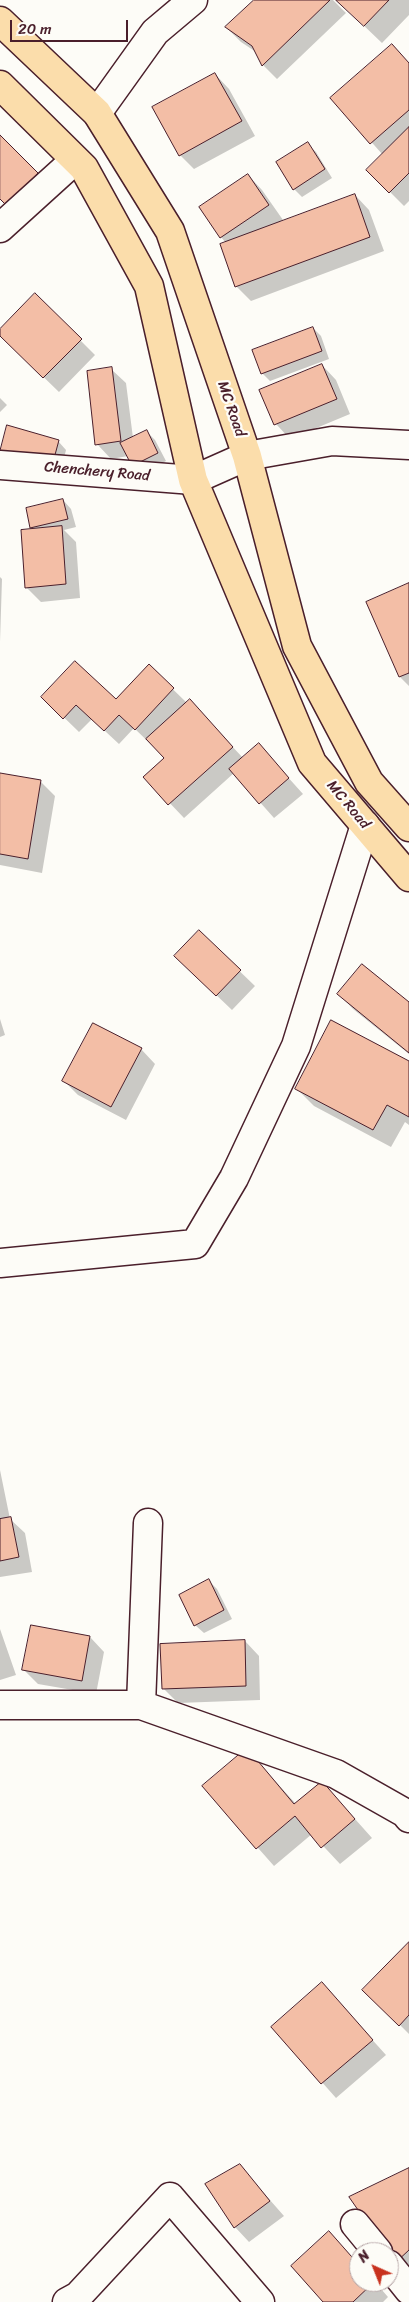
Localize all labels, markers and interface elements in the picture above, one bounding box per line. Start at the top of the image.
scale bar [12,10,130,42]
text: 20 m [18,16,52,42]
street label: MC Road [213,379,249,439]
street label: Chenchery Road [43,458,151,486]
street label: MC Road [323,777,373,833]
north arrow [349,2242,399,2292]
text: N [352,2244,376,2269]

